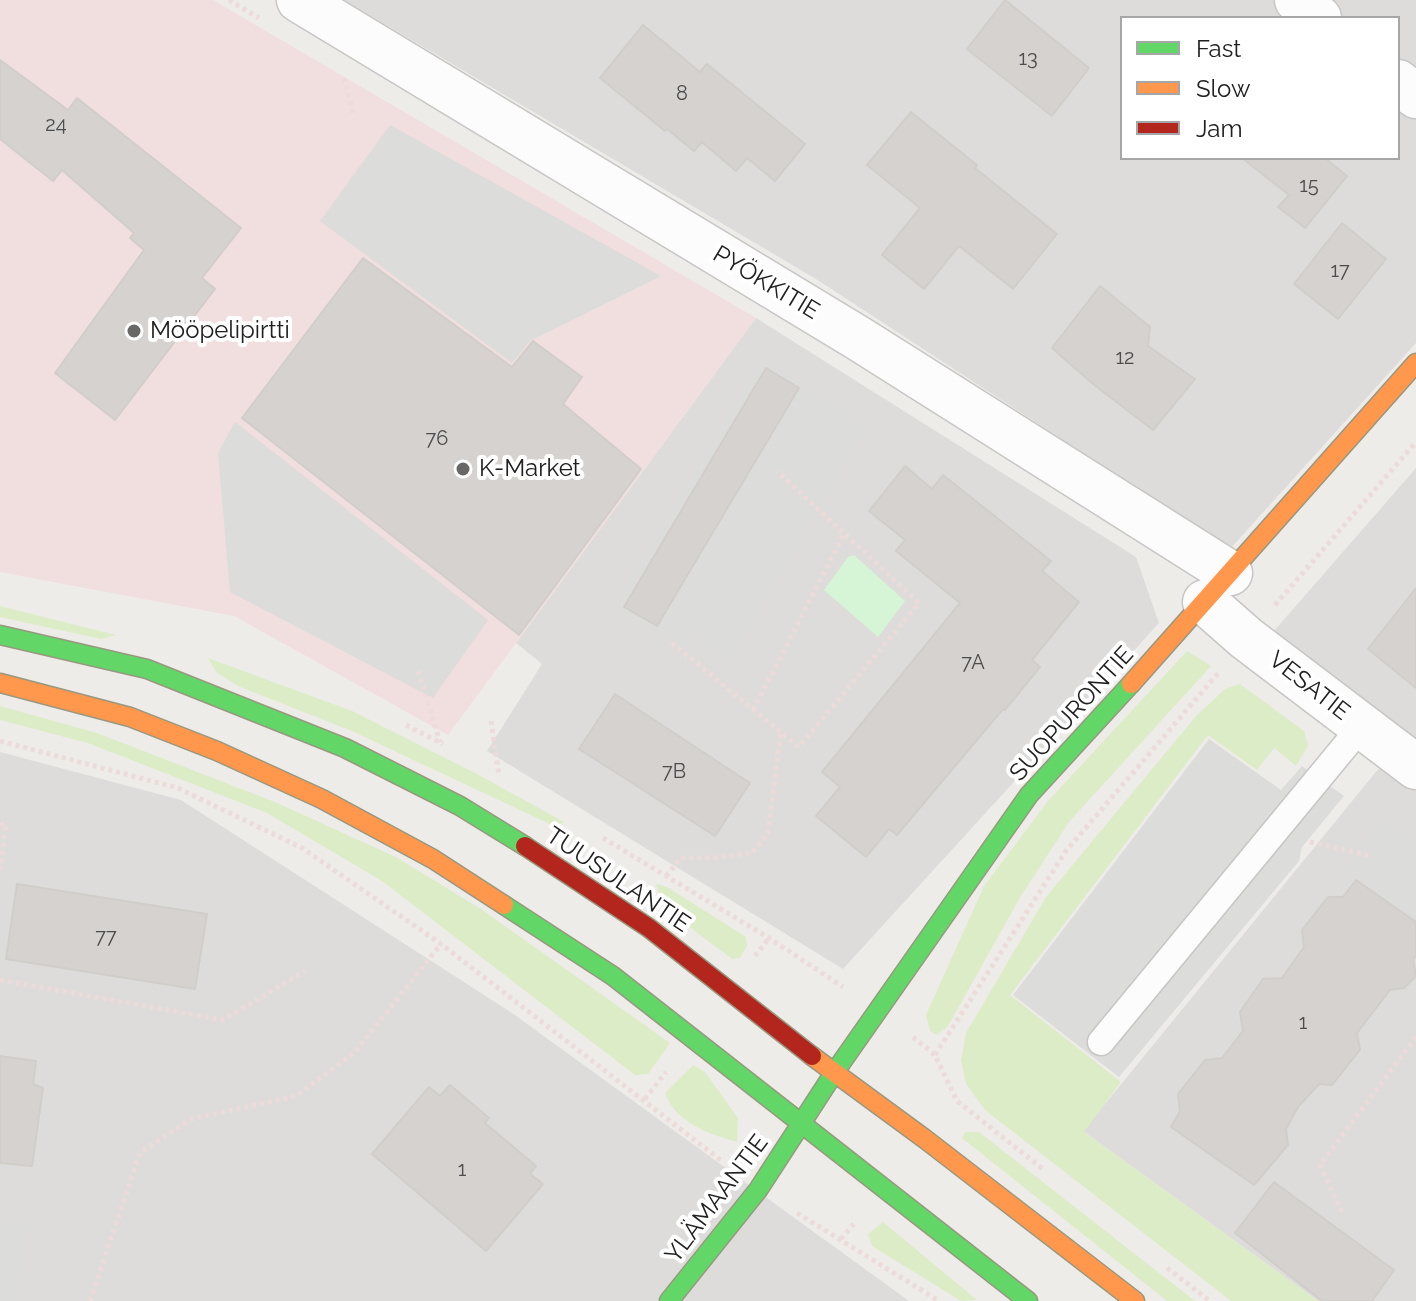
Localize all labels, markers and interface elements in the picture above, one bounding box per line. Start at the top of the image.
legend [1120,16,1400,160]
text: Fast [1196,34,1241,63]
house number: 13 [1018,47,1038,71]
text: Slow [1196,74,1250,103]
house number: 8 [676,82,688,106]
house number: 24 [45,113,67,137]
text: Jam [1196,114,1242,143]
house number: 15 [1299,174,1319,198]
street label: PYÖKKITIE [708,240,824,326]
house number: 17 [1330,259,1350,283]
place label: Mööpelipirtti [150,317,290,345]
marker: Mööpelipirtti [125,322,143,340]
house number: 12 [1116,346,1134,370]
house number: 76 [426,427,448,451]
place label: K-Market [479,455,581,483]
marker: K-Market [454,460,472,478]
street label: SUOPURONTIE [1004,641,1140,787]
street label: VESATIE [1263,645,1355,727]
house number: 7A [961,651,985,675]
house number: 7B [662,760,686,784]
street label: TUUSULANTIE [541,821,695,939]
house number: 77 [95,925,117,949]
house number: 1 [1299,1011,1307,1035]
street label: YLÄMAANTIE [659,1129,775,1269]
house number: 1 [458,1158,466,1182]

